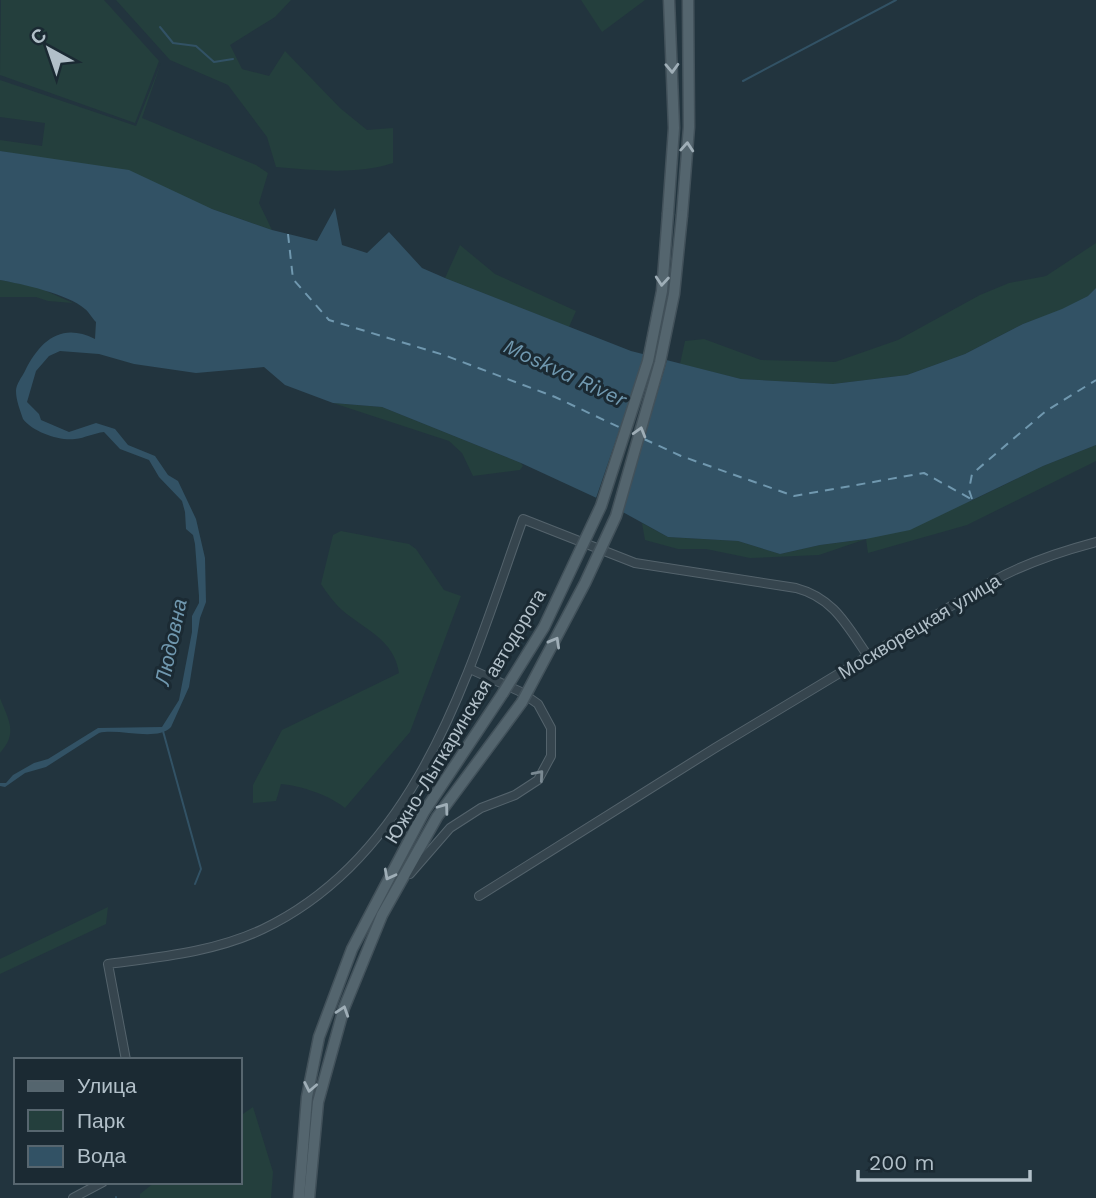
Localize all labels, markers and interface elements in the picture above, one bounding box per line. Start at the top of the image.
north arrow [14,14,84,84]
text: С [26,23,51,50]
one-way arrow [664,63,679,74]
one-way arrow [679,142,694,153]
one-way arrow [655,276,670,287]
water label: Moskva River [500,333,631,412]
one-way arrow [632,426,646,438]
street label: Москворецкая улица [834,569,1005,684]
street label: Южно-Лыткаринская автодорога [380,584,551,848]
water label: Людовна [149,596,192,689]
one-way arrow [547,637,560,649]
one-way arrow [531,770,543,783]
one-way arrow [436,803,448,816]
one-way arrow [384,868,397,880]
one-way arrow [335,1006,350,1018]
legend [14,1058,242,1184]
text: Улица [77,1073,137,1098]
one-way arrow [303,1081,318,1093]
text: Парк [77,1108,125,1133]
scale bar [858,1138,1030,1182]
text: Вода [77,1143,126,1168]
text: 200 m [869,1150,935,1175]

